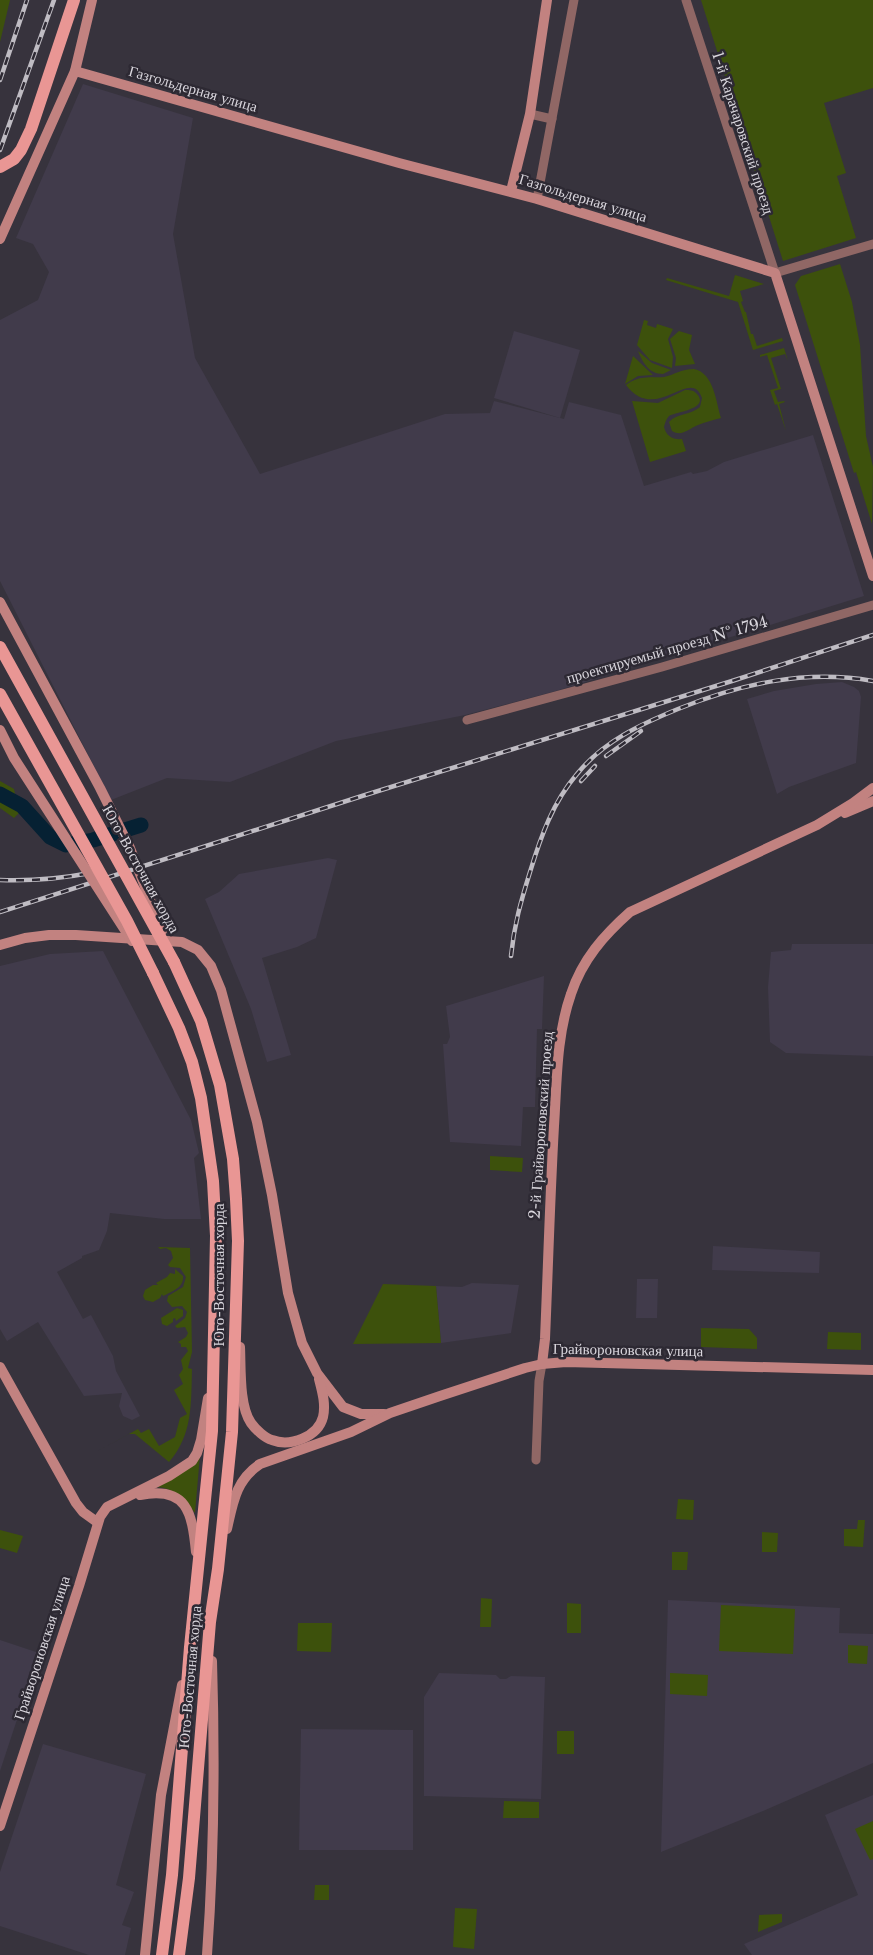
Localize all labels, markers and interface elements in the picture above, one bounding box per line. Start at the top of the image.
street label: 1-й Карачаровский проезд [708,49,779,217]
street label: Газгольдерная улица [127,61,260,116]
street label: Газгольдерная улица [517,169,650,226]
street label: проектируемый проезд № 1794 [564,612,770,687]
street label: Юго-Восточная хорда [98,802,185,936]
street label: 2-й Грайвороновский проезд [524,1030,557,1219]
street label: Юго-Восточная хорда [209,1203,228,1347]
street label: Грайвороновская улица [553,1339,704,1360]
street label: Грайвороновская улица [9,1573,74,1722]
street label: Юго-Восточная хорда [174,1605,205,1749]

